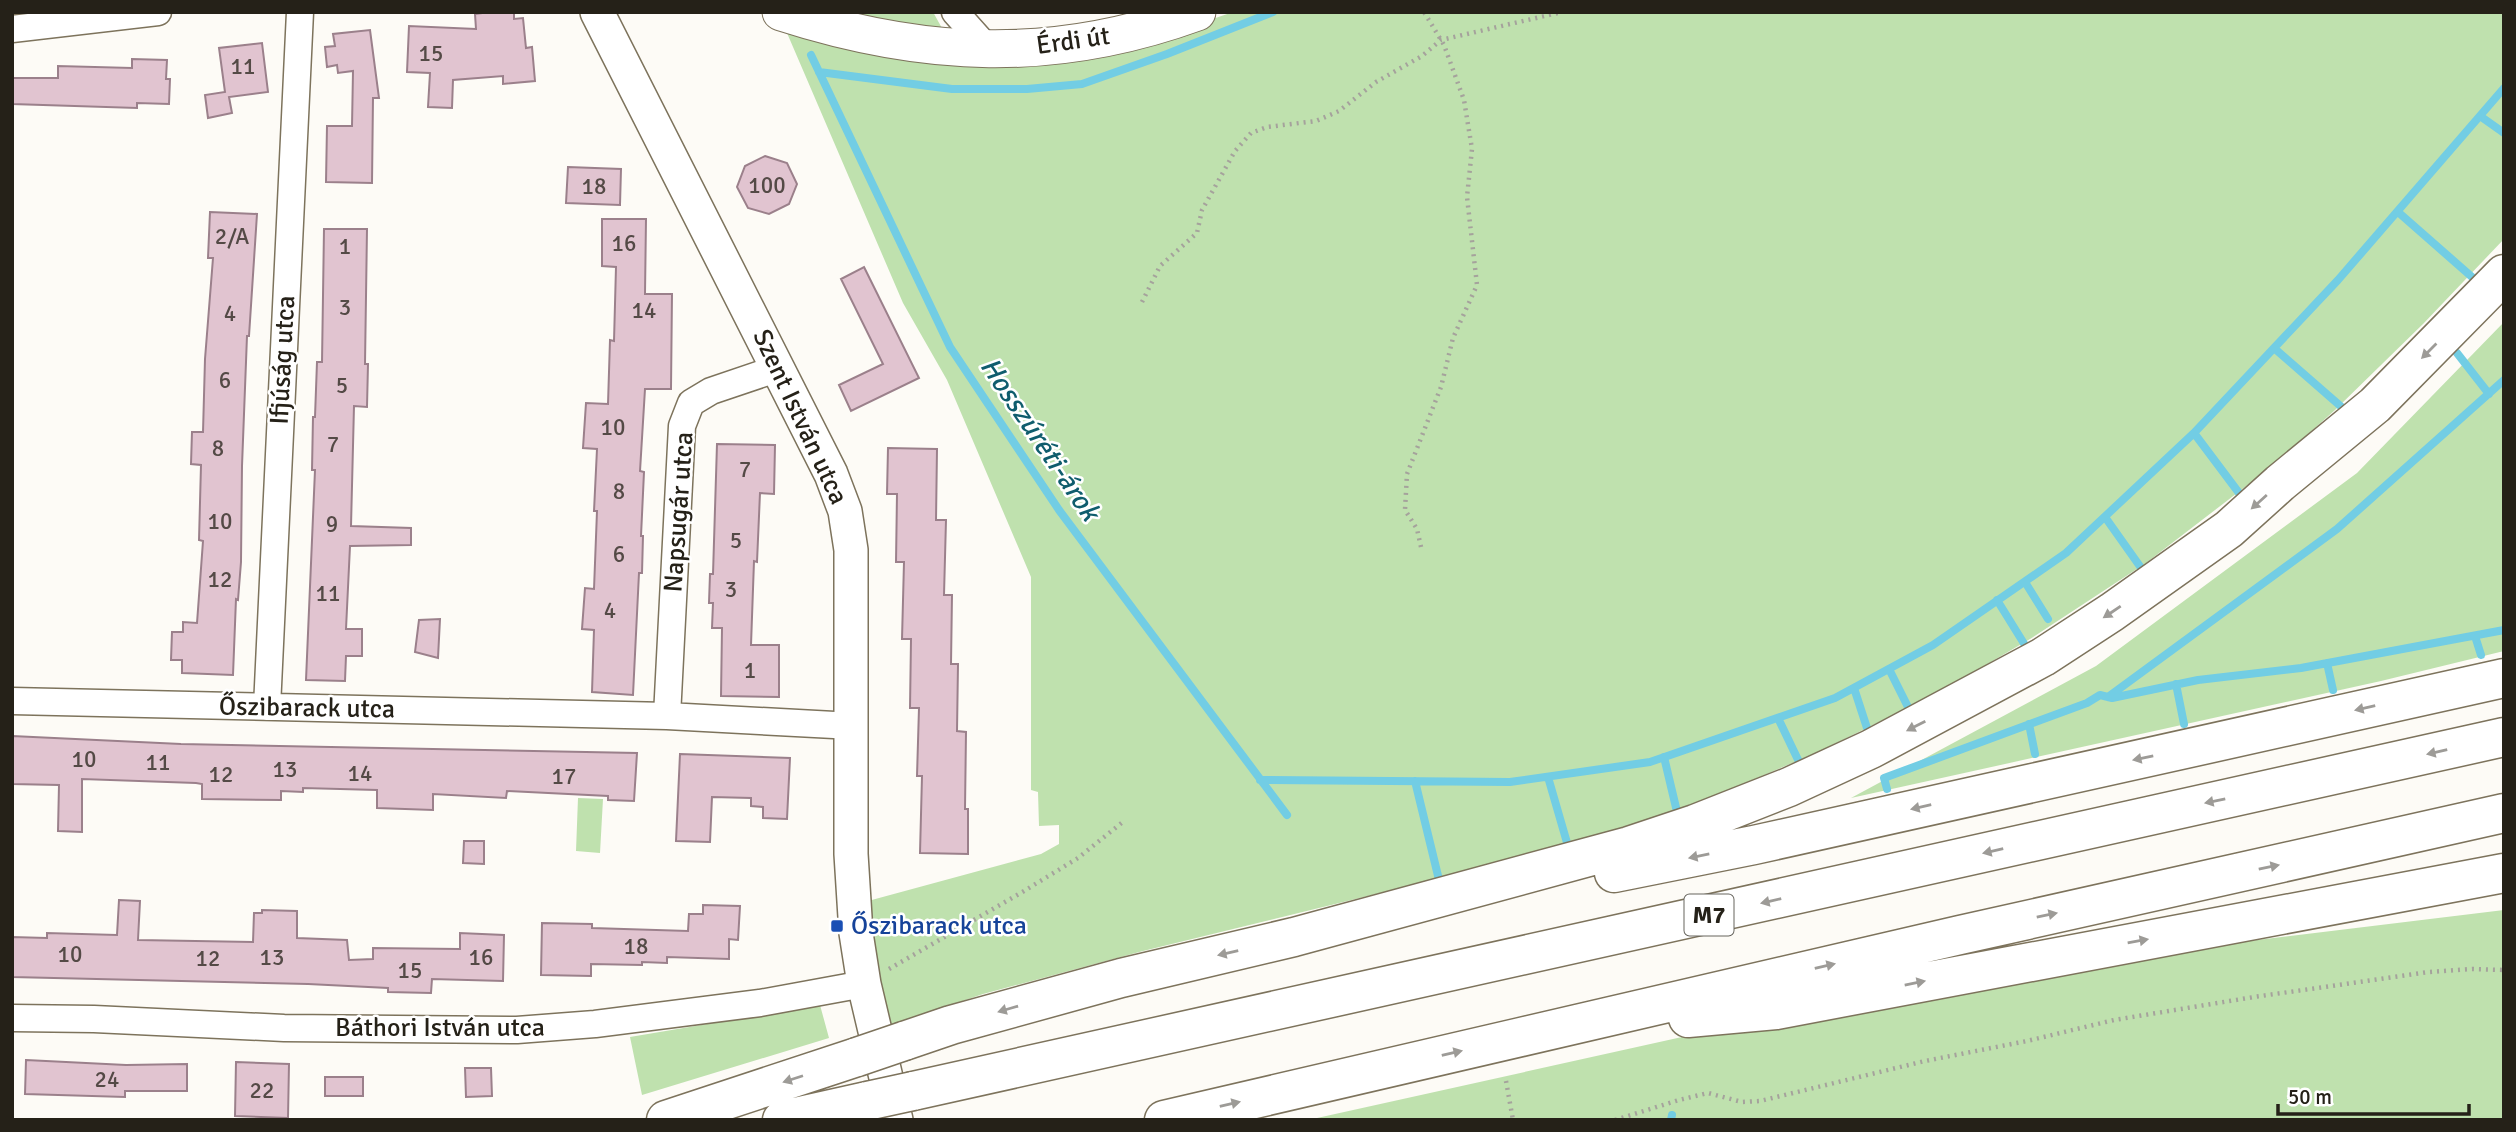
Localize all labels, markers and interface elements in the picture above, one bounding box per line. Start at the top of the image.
street label: Érdi út [1034,20,1112,62]
house number: 15 [419,39,443,68]
house number: 11 [231,52,255,81]
house number: 100 [748,171,786,200]
house number: 18 [582,172,606,201]
house number: 2/A [215,222,249,251]
house number: 16 [612,229,636,258]
house number: 1 [339,232,351,261]
house number: 3 [339,293,351,322]
street label: Ifjúság utca [264,295,302,425]
house number: 14 [632,296,656,325]
house number: 4 [224,299,236,328]
street label: Szent István utca [745,324,855,510]
one-way arrow [2421,342,2438,358]
water label: Hosszúréti-árok [973,351,1109,530]
house number: 6 [219,366,231,395]
house number: 5 [336,371,348,400]
house number: 10 [601,413,625,442]
house number: 7 [327,430,339,459]
street label: Napsugár utca [657,431,701,593]
house number: 8 [212,434,224,463]
house number: 7 [739,455,751,484]
house number: 8 [613,477,625,506]
one-way arrow [2251,494,2268,509]
house number: 10 [208,507,232,536]
house number: 9 [326,510,338,539]
house number: 5 [730,526,742,555]
house number: 6 [613,540,625,569]
house number: 12 [208,565,232,594]
house number: 3 [725,575,737,604]
house number: 11 [316,579,340,608]
house number: 4 [604,596,616,625]
one-way arrow [2103,605,2121,619]
house number: 1 [744,656,756,685]
street label: Őszibarack utca [219,690,395,726]
one-way arrow [2354,703,2376,714]
one-way arrow [1906,720,1926,731]
house number: 10 [72,745,96,774]
one-way arrow [2426,746,2448,757]
house number: 11 [146,748,170,777]
one-way arrow [2132,753,2154,764]
house number: 13 [273,755,297,784]
house number: 14 [348,759,372,788]
house number: 12 [209,760,233,789]
house number: 17 [552,762,576,791]
one-way arrow [2204,795,2226,806]
one-way arrow [1910,801,1932,812]
one-way arrow [1982,846,2004,857]
one-way arrow [1688,850,1710,861]
one-way arrow [2258,861,2280,872]
road number: M7 [1684,894,1734,936]
one-way arrow [1760,896,1782,907]
place label: Őszibarack utca [851,910,1027,942]
one-way arrow [2036,910,2058,921]
marker: Őszibarack utca [829,918,845,934]
house number: 18 [624,932,648,961]
one-way arrow [2127,935,2149,946]
house number: 10 [58,940,82,969]
house number: 13 [260,943,284,972]
house number: 16 [469,943,493,972]
house number: 12 [196,944,220,973]
one-way arrow [1217,947,1239,958]
house number: 15 [398,956,422,985]
one-way arrow [1814,960,1836,971]
one-way arrow [1904,977,1926,988]
one-way arrow [997,1005,1018,1015]
street label: Báthori István utca [335,1012,545,1044]
one-way arrow [1441,1047,1463,1058]
house number: 24 [95,1065,119,1094]
scale bar [2278,1072,2469,1116]
one-way arrow [782,1075,803,1085]
house number: 22 [250,1076,274,1105]
text: 50 m [2288,1084,2332,1110]
one-way arrow [1219,1098,1241,1109]

